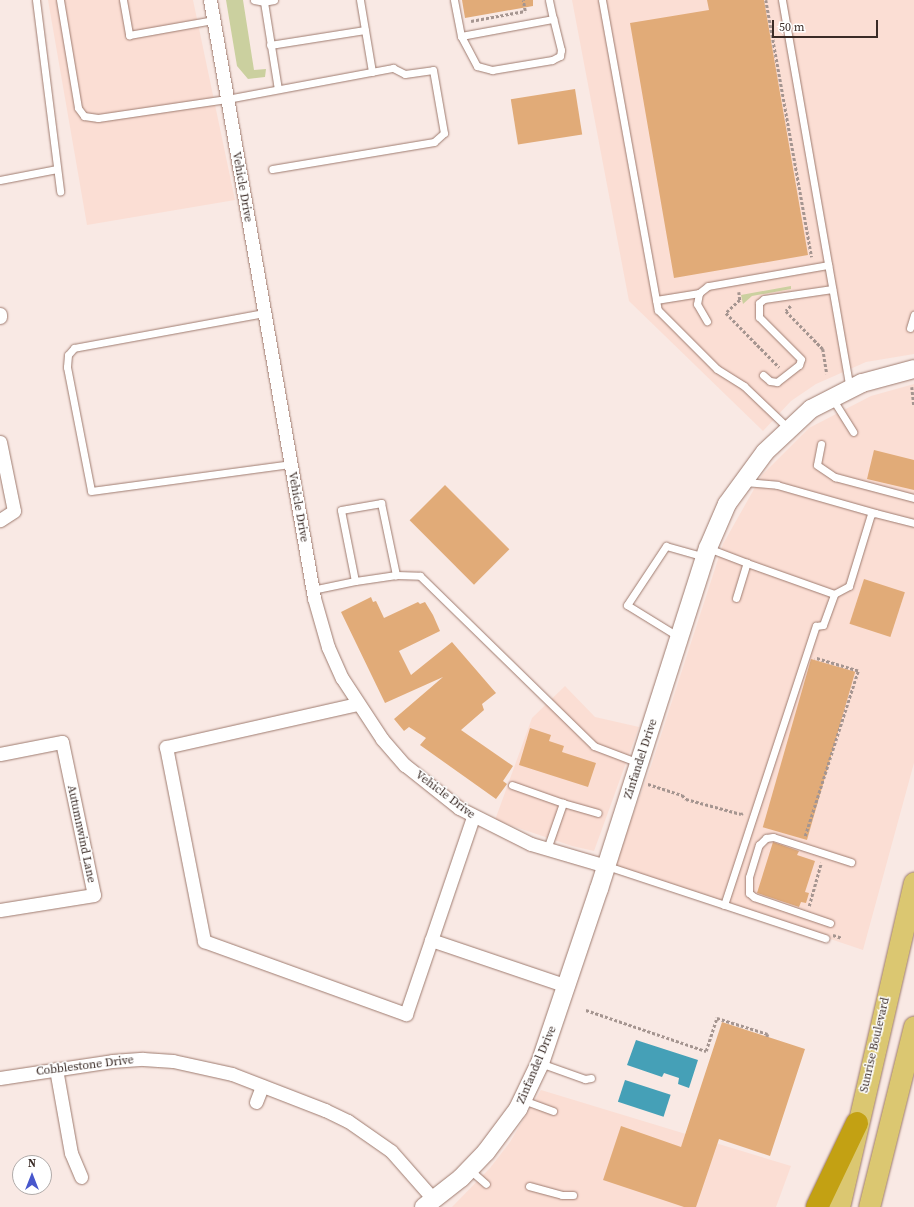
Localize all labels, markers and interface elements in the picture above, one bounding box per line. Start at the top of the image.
scale bar [774,12,880,38]
text: 50 m [779,19,805,35]
street label: Vehicle Drive [229,151,255,223]
street label: Vehicle Drive [285,471,311,543]
street label: Zinfandel Drive [621,717,661,801]
street label: Vehicle Drive [412,768,478,822]
street label: Autumnwind Lane [64,784,98,884]
street label: Sunrise Boulevard [857,996,893,1094]
street label: Zinfandel Drive [514,1024,560,1106]
street label: Cobblestone Drive [35,1053,135,1079]
north arrow [12,1155,52,1195]
text: N [28,1156,36,1171]

